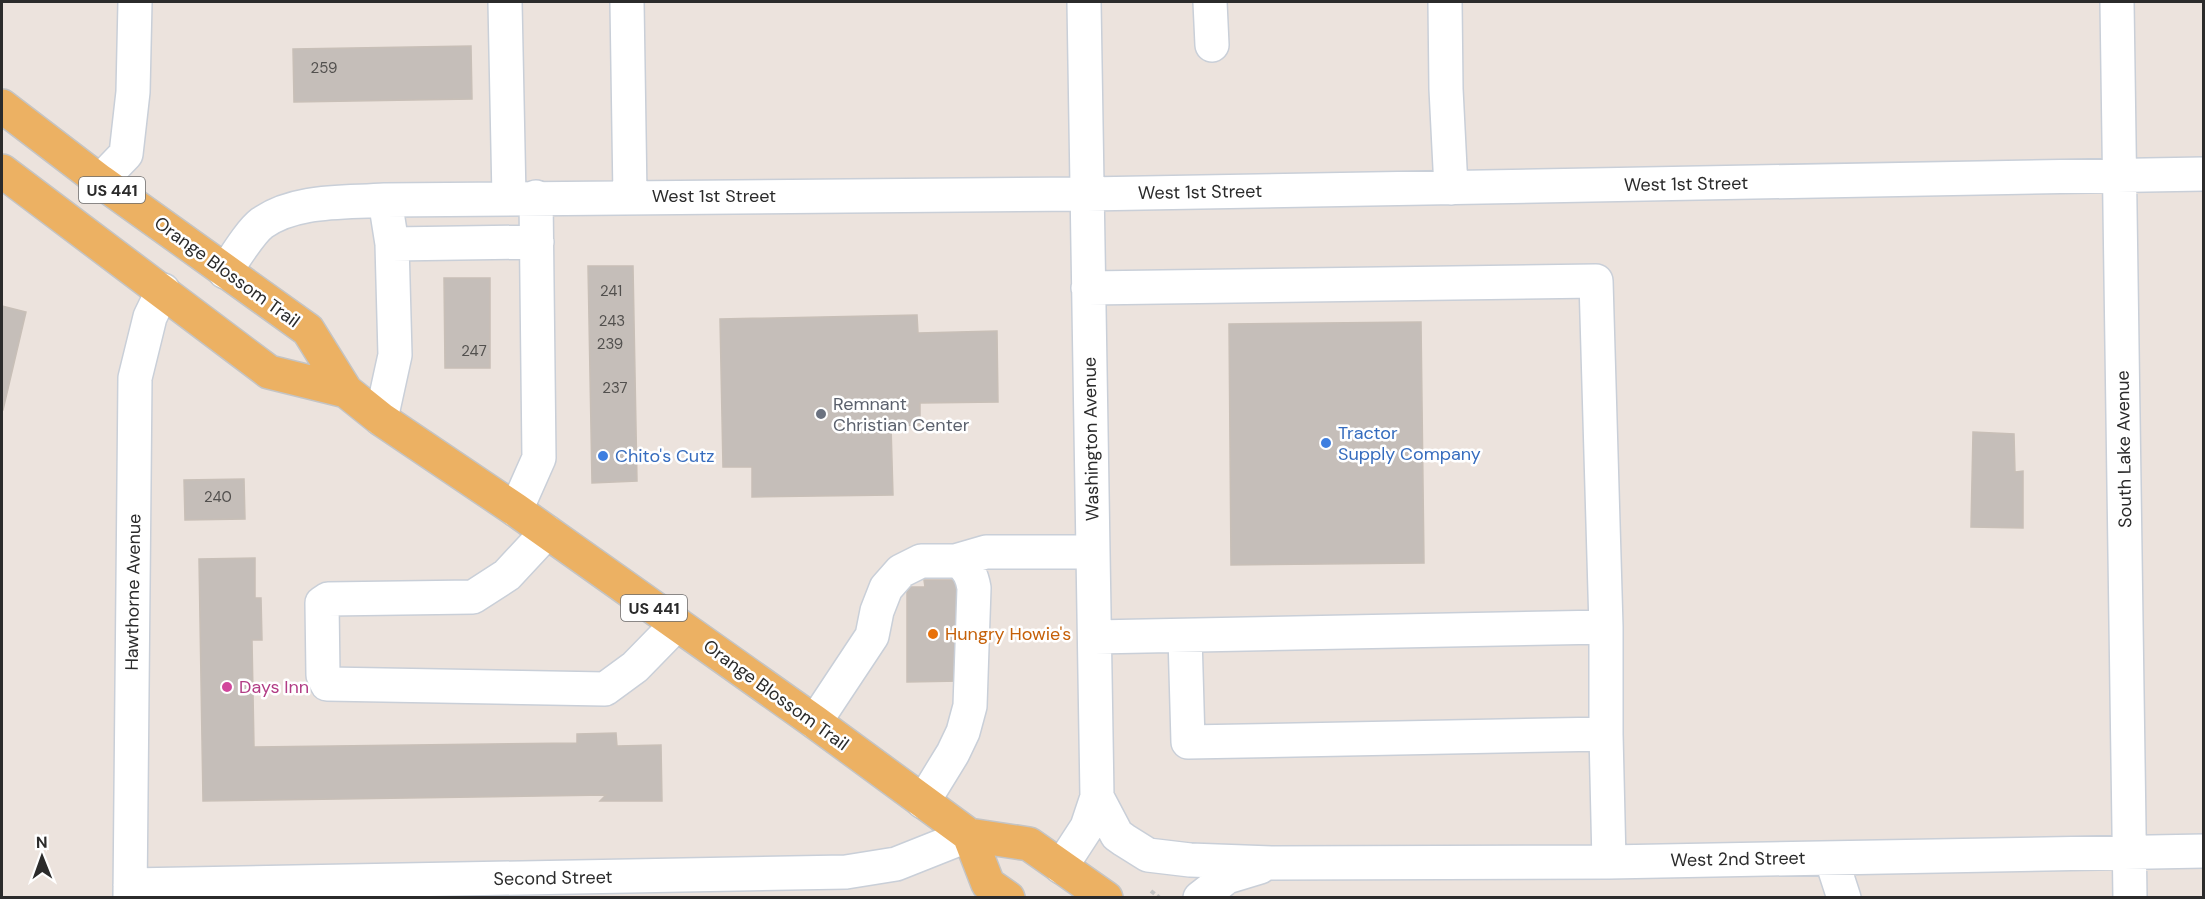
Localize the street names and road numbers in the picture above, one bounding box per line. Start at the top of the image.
street label: West 1st Street [1624,171,1748,197]
road number: US 441 [79,177,145,203]
street label: West 1st Street [1138,179,1262,205]
street label: West 1st Street [652,184,776,208]
street label: Orange Blossom Trail [149,211,305,333]
street label: Washington Avenue [1078,357,1104,521]
street label: South Lake Avenue [2111,370,2137,528]
street label: Hawthorne Avenue [120,513,146,671]
road number: US 441 [621,595,687,621]
street label: Orange Blossom Trail [698,634,854,756]
street label: West 2nd Street [1670,846,1806,872]
street label: Second Street [493,865,613,891]

